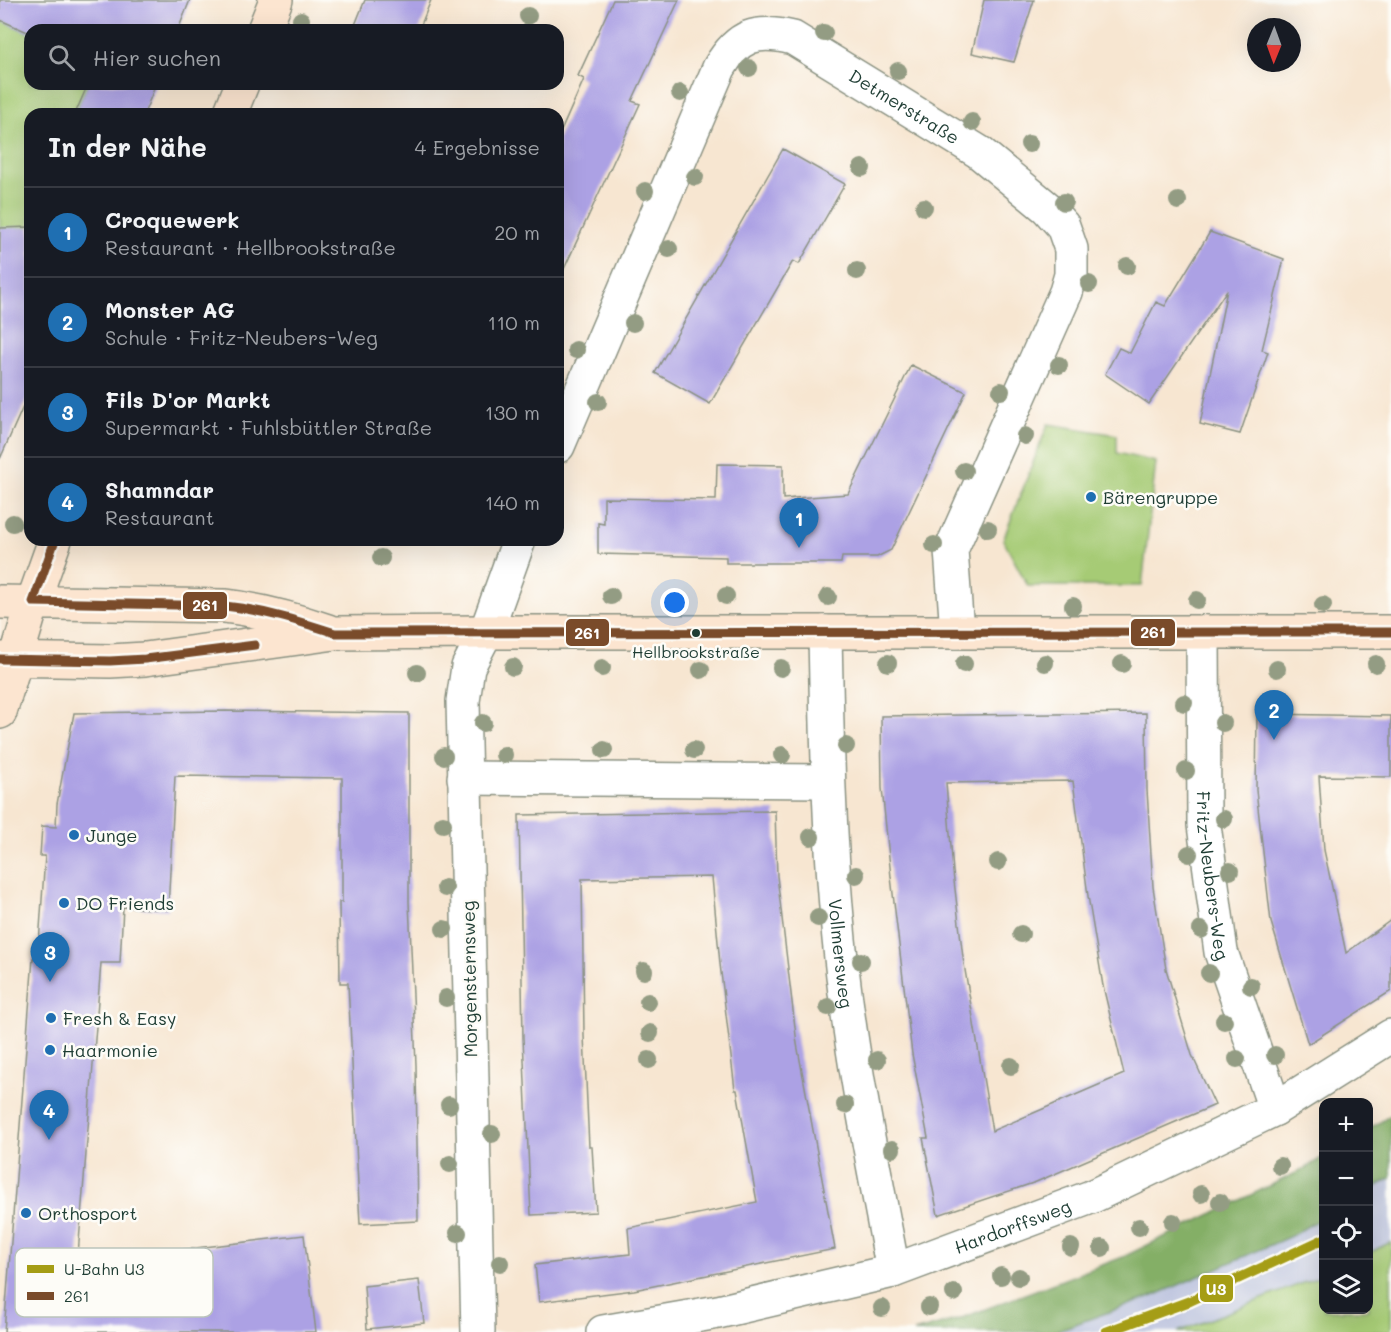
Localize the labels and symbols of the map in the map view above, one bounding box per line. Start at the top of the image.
north arrow [1247,18,1301,72]
street label: Detmerstraße [845,63,964,149]
place label: Bärengruppe [1103,485,1218,509]
marker: Bärengruppe [1084,490,1098,504]
pin: 1 [780,498,818,548]
your location [660,588,689,617]
line badge: 261 [182,591,228,620]
text: 261 [192,594,218,615]
line badge: 261 [565,618,610,647]
line badge: 261 [1130,618,1176,647]
text: 261 [1140,621,1166,642]
text: 261 [574,622,600,643]
marker: Hellbrookstraße [690,627,702,639]
place label: Hellbrookstraße [632,641,760,662]
pin: 2 [1254,690,1294,740]
street label: Fritz-Neubers-Weg [1192,791,1235,963]
place label: Junge [86,823,137,847]
marker: Junge [67,828,81,842]
place label: DO Friends [76,891,174,915]
marker: DO Friends [57,896,71,910]
street label: Vollmersweg [823,898,859,1010]
street label: Morgensternsweg [456,900,482,1058]
pin: 3 [31,932,70,982]
place label: Fresh & Easy [63,1006,176,1030]
marker: Fresh & Easy [44,1011,58,1025]
place label: Haarmonie [62,1038,158,1062]
marker: Haarmonie [43,1043,57,1057]
pin: 4 [29,1090,68,1140]
street label: Hardorffsweg [951,1194,1074,1259]
place label: Orthosport [38,1201,138,1225]
marker: Orthosport [19,1206,33,1220]
legend [15,1248,213,1317]
text: U-Bahn U3 [64,1258,144,1279]
line badge: U3 [1199,1274,1234,1303]
text: U3 [1206,1278,1227,1299]
text: 261 [64,1285,90,1306]

